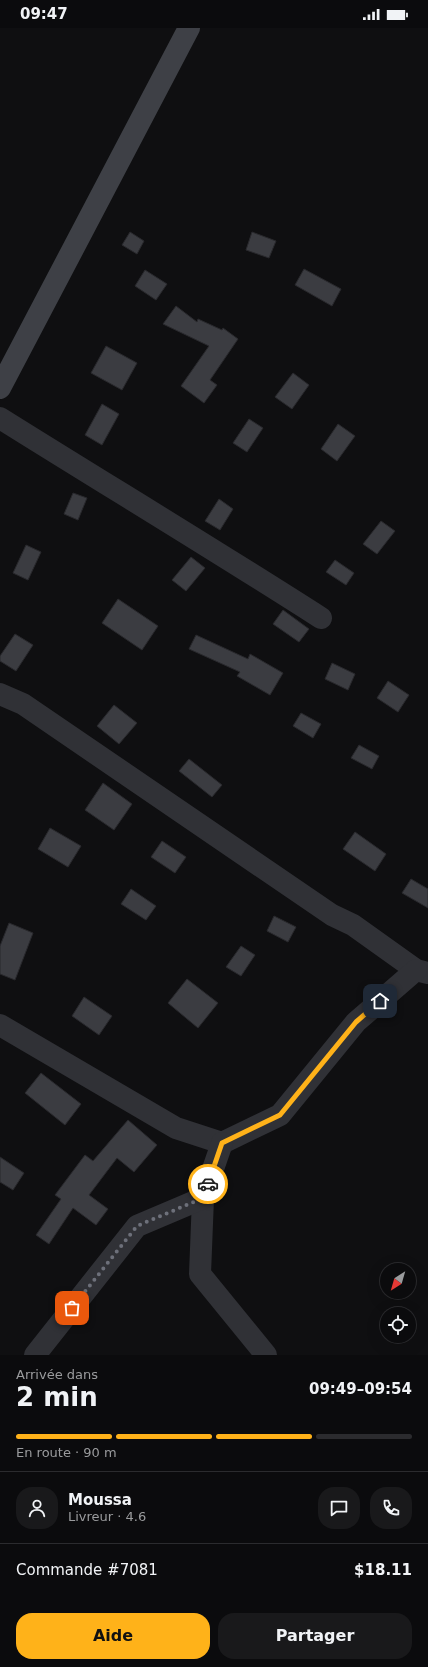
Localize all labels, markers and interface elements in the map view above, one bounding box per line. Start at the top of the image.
text: 09:47 [20,5,68,23]
pin [363,984,397,1018]
icon: home [369,990,391,1012]
courier [188,1164,228,1204]
icon: car [197,1173,219,1195]
north arrow [380,1263,416,1299]
map controls [380,1263,416,1343]
pin [55,1291,89,1325]
icon: bag [61,1297,83,1319]
button: locate [380,1307,416,1343]
text: Arrivée dans [16,1367,98,1382]
text: 09:49–09:54 [309,1380,412,1398]
text: 2 min [16,1382,98,1412]
text: En route · 90 m [16,1445,117,1460]
button: person [16,1487,58,1529]
button: chat [318,1487,360,1529]
button: phone [370,1487,412,1529]
text: Moussa [68,1491,132,1509]
text: Livreur · 4.6 [68,1509,146,1524]
text: Commande #7081 [16,1561,158,1579]
text: $18.11 [354,1561,412,1579]
button: Aide [16,1613,210,1659]
button: Partager [218,1613,412,1659]

